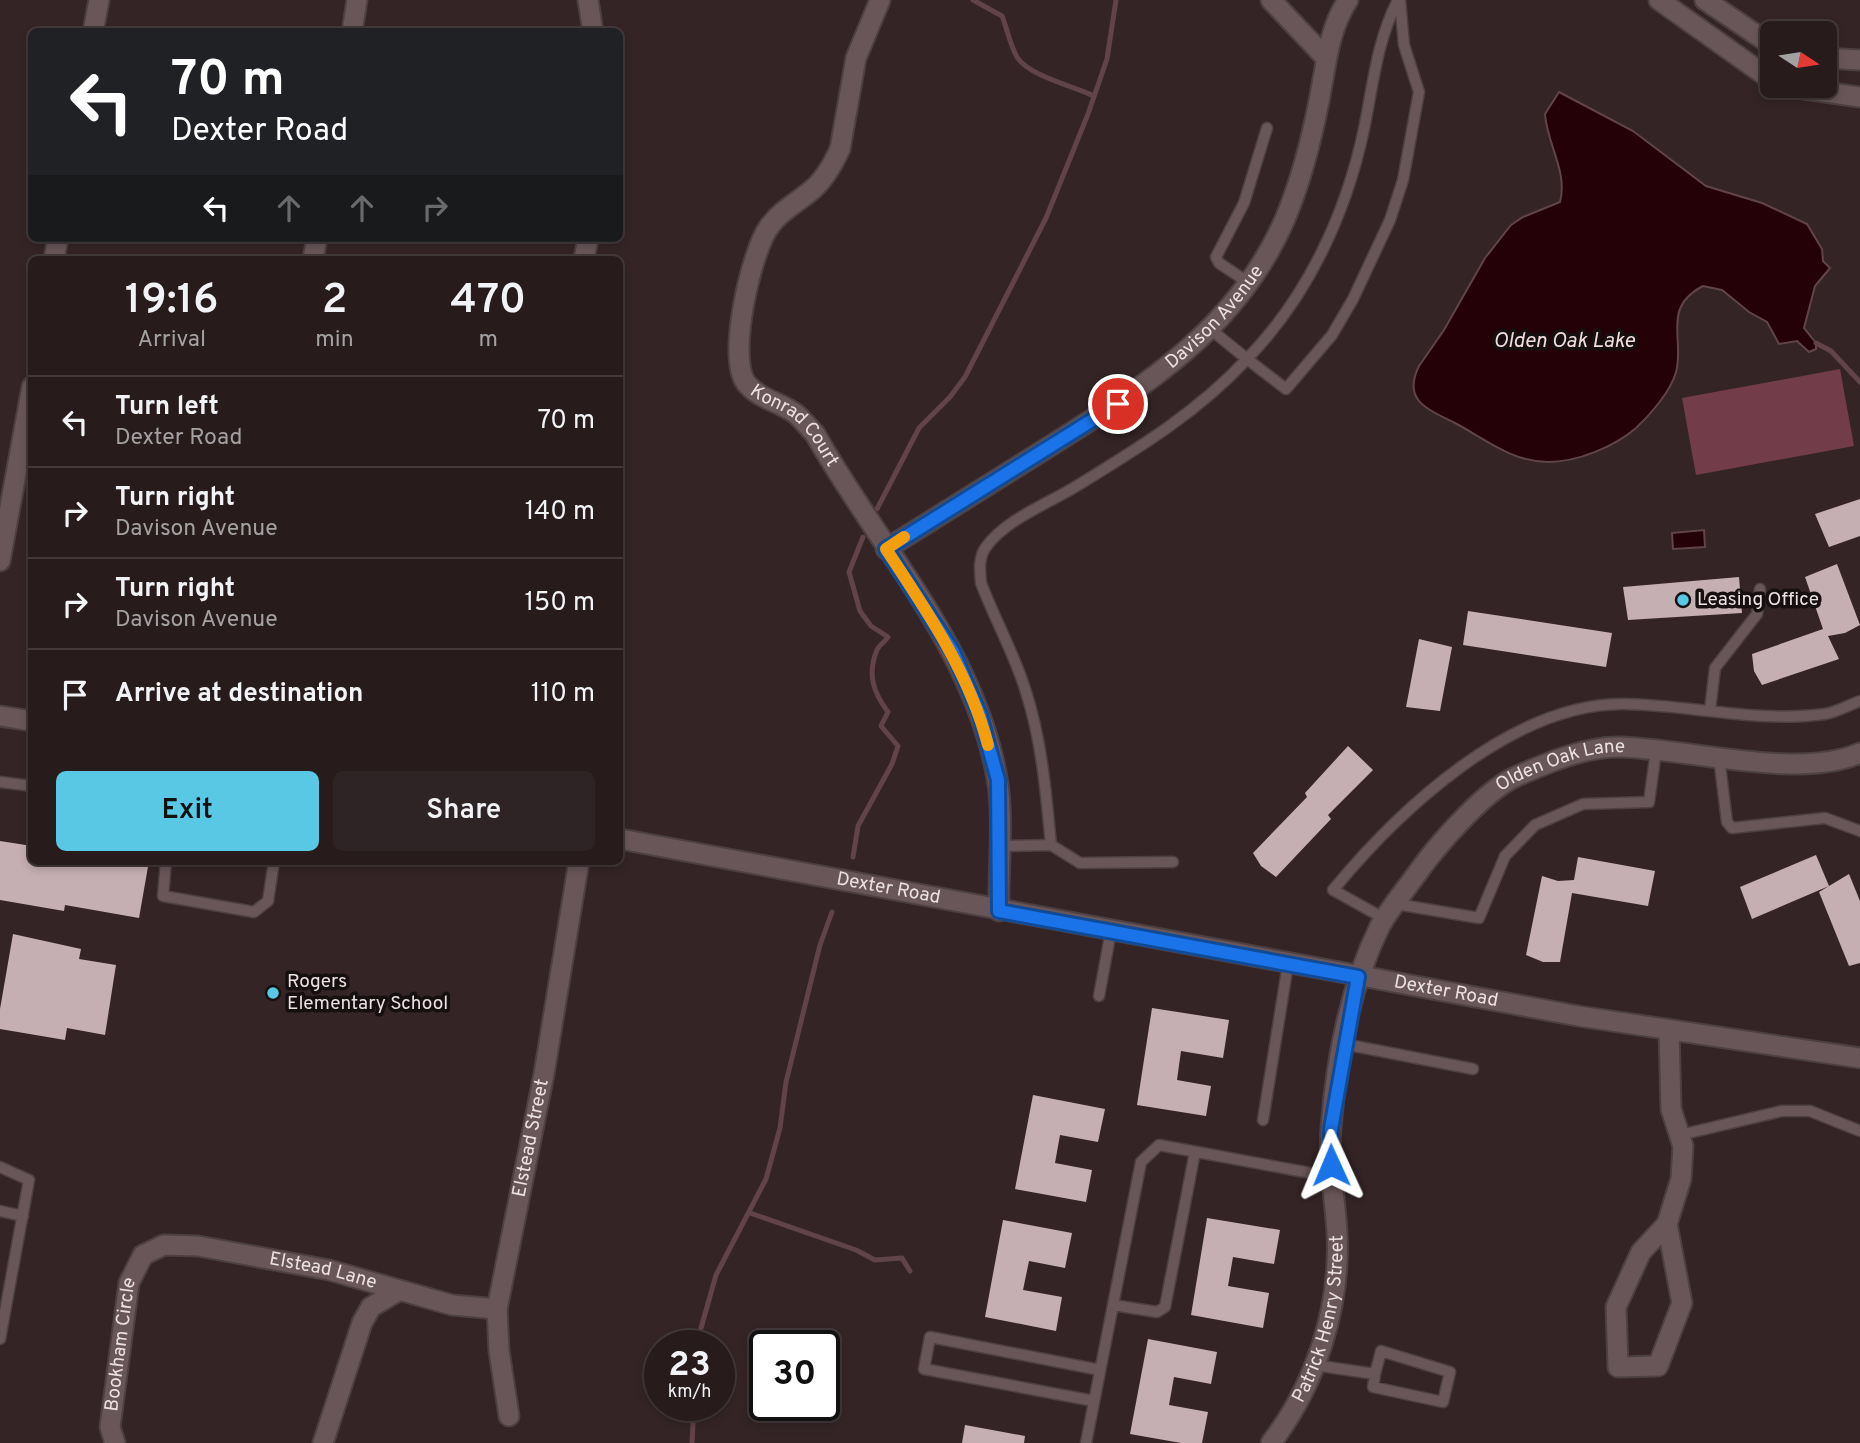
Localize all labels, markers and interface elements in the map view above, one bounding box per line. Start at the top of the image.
north arrow [1760,21,1838,98]
map controls [1760,21,1837,98]
text: 70 m [171,51,285,113]
icon: left [56,56,147,147]
text: Dexter Road [171,112,348,152]
icon: left [197,189,235,227]
icon: ahead [270,189,308,227]
icon: ahead [343,189,381,227]
icon: right [416,189,454,227]
street label: Davison Avenue [1161,261,1269,375]
text: 19:16 [125,275,219,328]
text: 2 [322,275,347,328]
text: 470 [450,275,526,328]
text: Arrival [137,326,206,355]
text: min [315,326,354,355]
text: m [479,326,498,355]
water label: Olden Oak Lake [1493,328,1636,355]
pin [1088,374,1148,434]
street label: Konrad Court [745,379,844,472]
icon: arrive [1099,385,1137,423]
text: Turn left [115,391,219,424]
icon: left [56,403,94,441]
text: 70 m [537,405,595,438]
text: Dexter Road [115,424,242,453]
text: Turn right [115,482,235,515]
icon: right [56,494,94,532]
text: 140 m [525,496,595,529]
text: Davison Avenue [115,515,278,544]
text: Turn right [115,573,235,606]
icon: right [56,585,94,623]
text: 150 m [524,587,595,620]
place label: Leasing Office [1697,588,1819,612]
marker: Leasing Office [1675,592,1691,608]
text: Davison Avenue [115,606,278,635]
icon: arrive [56,676,94,714]
text: Arrive at destination [115,678,363,711]
text: 110 m [531,678,595,711]
street label: Olden Oak Lane [1491,735,1625,798]
button: Exit [56,771,319,851]
button: Share [333,771,595,851]
street label: Dexter Road [834,867,942,910]
place label: Rogers Elementary School [287,970,448,1016]
street label: Dexter Road [1392,970,1500,1013]
marker: Rogers Elementary School [265,985,281,1001]
street label: Elstead Street [508,1077,555,1199]
position arrow [1294,1128,1368,1202]
street label: Patrick Henry Street [1287,1235,1349,1407]
street label: Elstead Lane [267,1247,380,1295]
street label: Bookham Circle [100,1273,142,1413]
speed limit sign: 30 [749,1330,840,1421]
text: 23 [668,1344,711,1388]
text: km/h [668,1381,711,1404]

